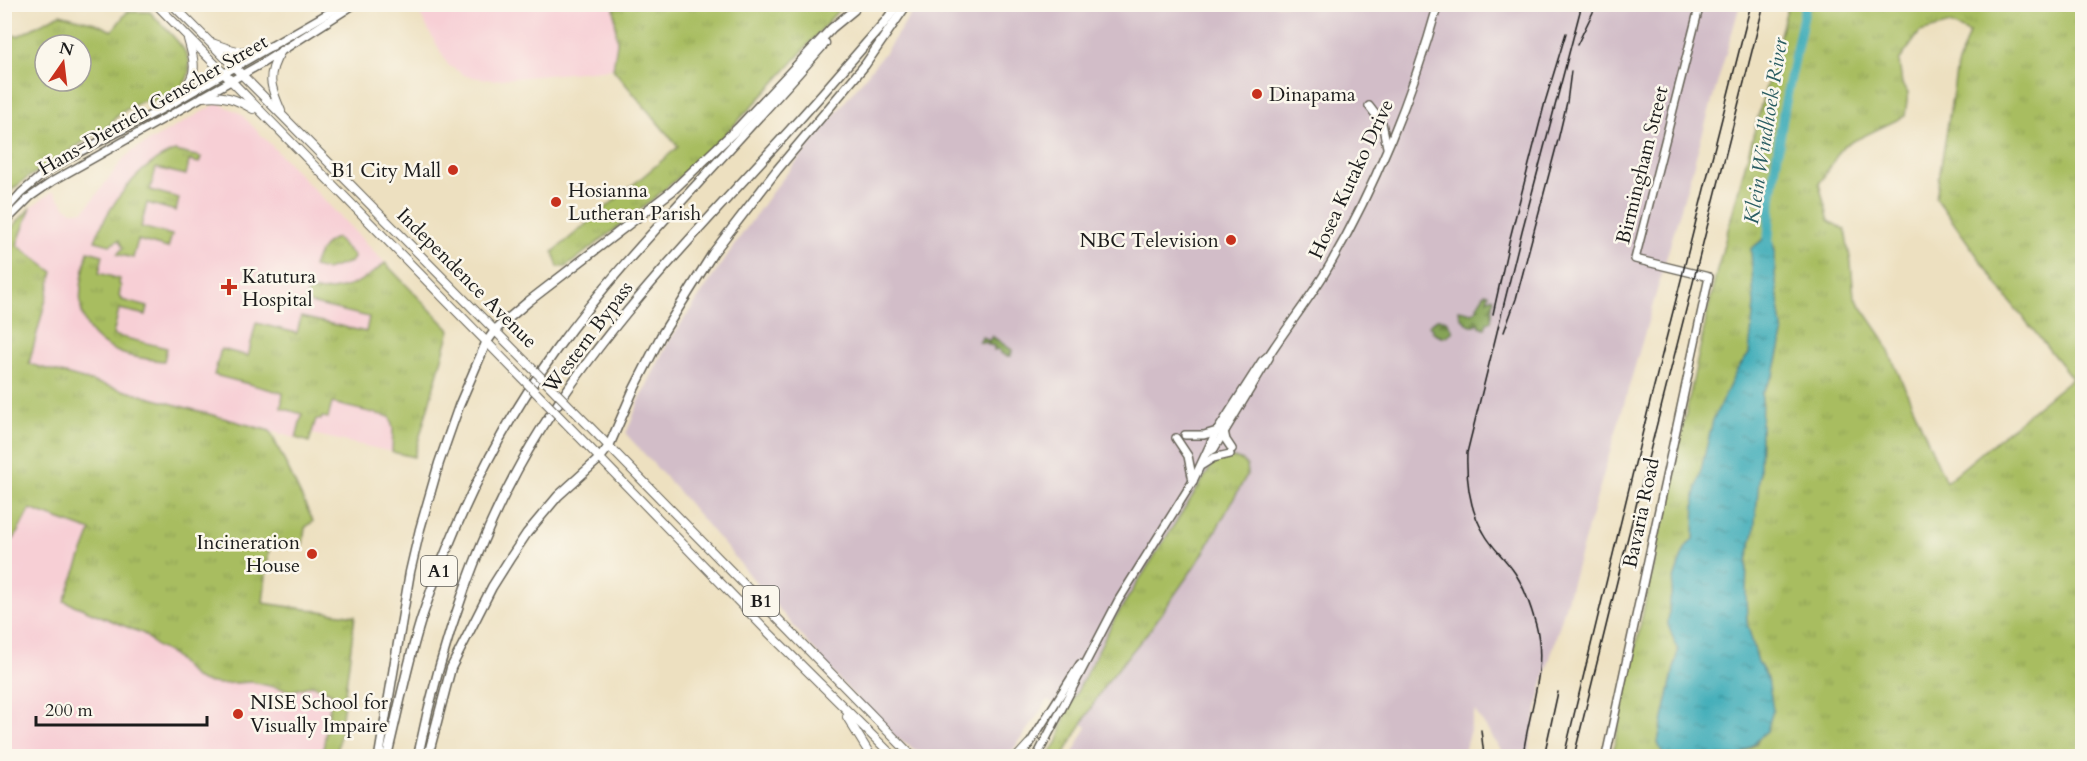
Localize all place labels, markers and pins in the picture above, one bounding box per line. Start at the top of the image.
place label: Dinapama [1269,81,1356,108]
marker: Dinapama [1250,87,1264,101]
place label: B1 City Mall [331,157,441,184]
marker: B1 City Mall [446,163,460,177]
place label: Hosianna Lutheran Parish [568,177,701,227]
marker: Hosianna Lutheran Parish [549,195,563,209]
place label: NBC Television [1080,227,1220,254]
marker: NBC Television [1224,233,1238,247]
place label: Katutura Hospital [242,263,316,313]
marker: Katutura Hospital [220,278,238,296]
place label: Incineration House [197,529,301,579]
marker: Incineration House [305,547,319,561]
place label: NISE School for Visually Impaire [250,689,389,739]
marker: NISE School for Visually Impaire [231,707,245,721]

